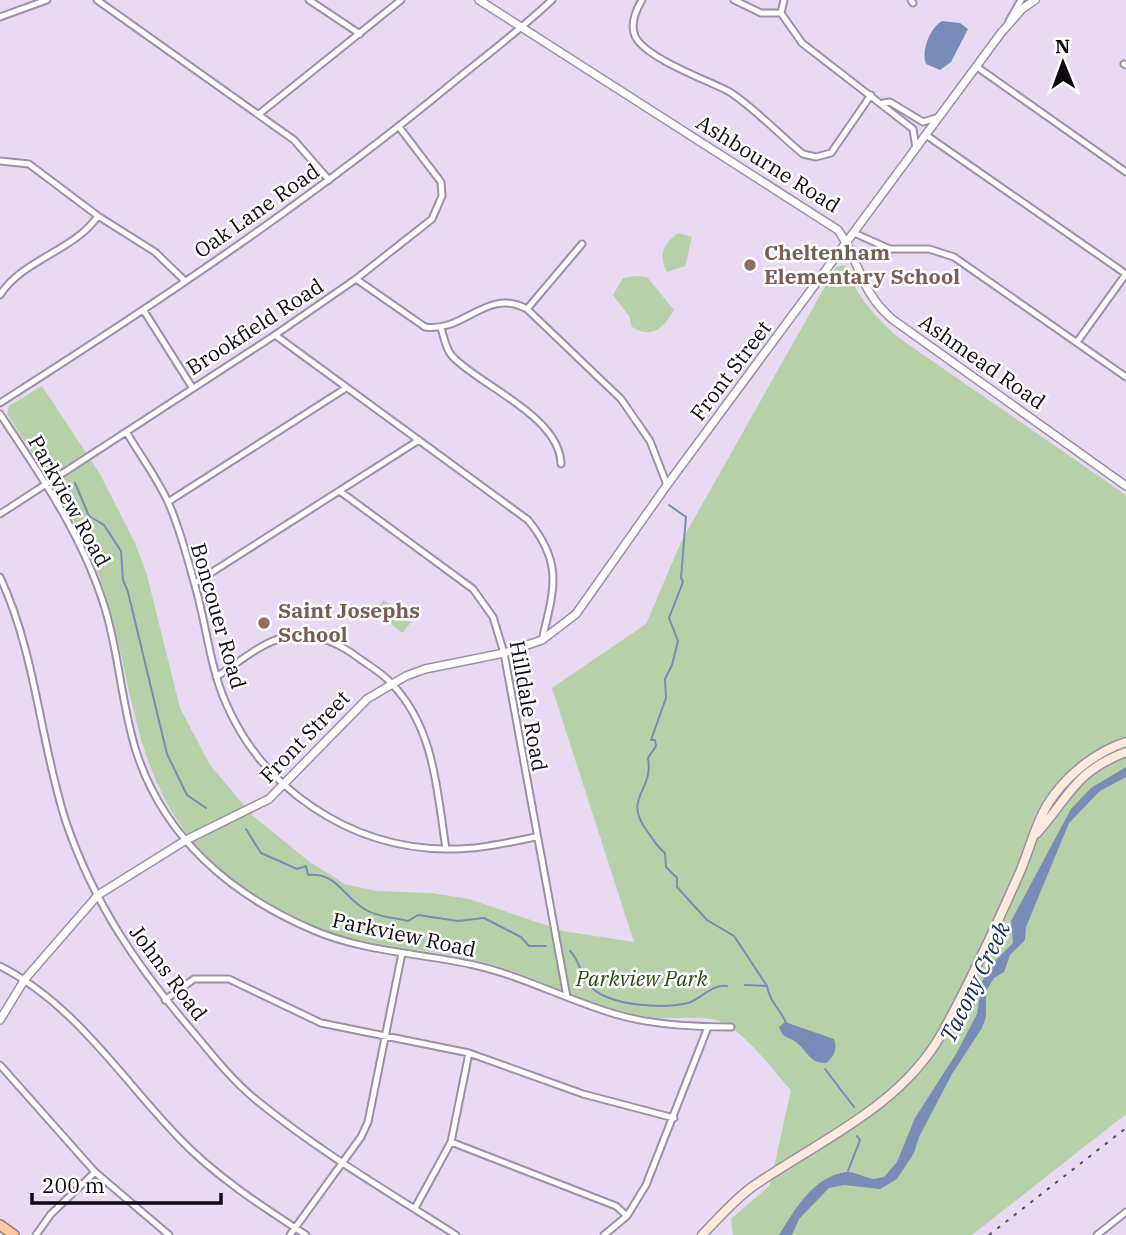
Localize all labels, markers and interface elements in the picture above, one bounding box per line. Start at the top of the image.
north arrow [1028,28,1098,98]
text: N [1055,34,1070,58]
street label: Ashbourne Road [691,108,846,219]
street label: Oak Lane Road [188,156,325,264]
place label: Cheltenham Elementary School [764,238,960,290]
marker: Cheltenham Elementary School [742,257,758,273]
street label: Brookfield Road [181,271,329,381]
street label: Ashmead Road [914,307,1052,415]
street label: Front Street [683,315,777,426]
street label: Parkview Road [22,430,118,571]
street label: Boncouer Road [185,540,253,692]
place label: Saint Josephs School [278,596,420,648]
marker: Saint Josephs School [256,615,272,631]
street label: Hilldale Road [504,638,554,774]
street label: Front Street [253,684,355,789]
street label: Parkview Road [330,905,479,963]
water label: Tacony Creek [932,915,1017,1047]
street label: Johns Road [124,919,214,1026]
park label: Parkview Park [575,964,709,992]
scale bar [32,1162,220,1206]
text: 200 m [42,1171,105,1199]

